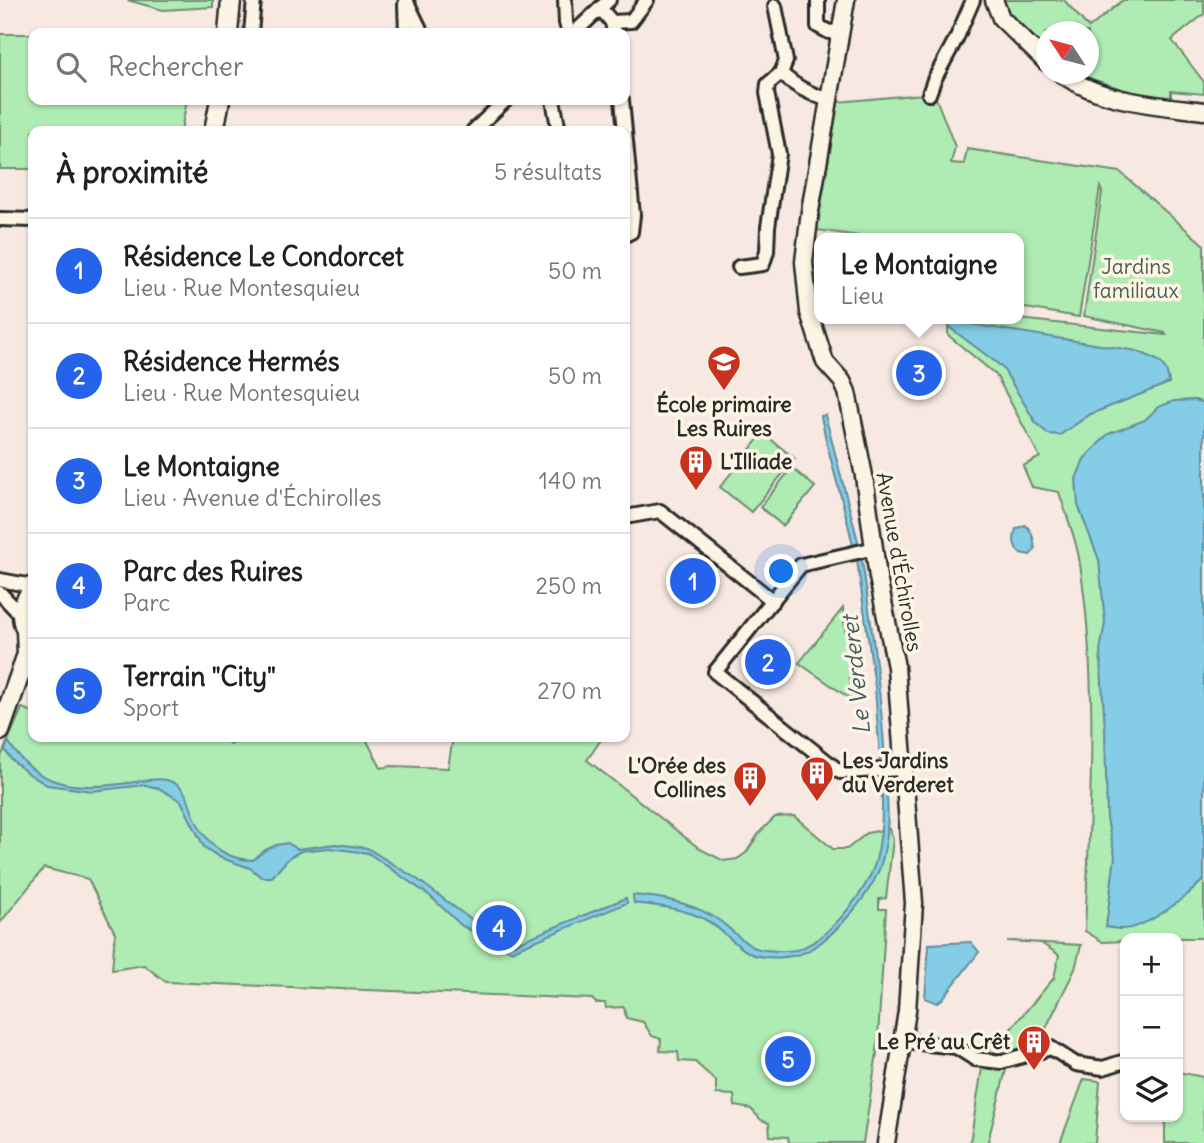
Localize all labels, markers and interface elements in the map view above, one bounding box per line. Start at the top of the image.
north arrow [1036,21,1099,84]
search box [28,28,630,105]
icon: search [52,48,90,86]
text: Rechercher [108,50,244,83]
text: À proximité [56,153,208,191]
text: 5 résultats [494,157,602,186]
popup [814,233,1024,324]
text: Résidence Le Condorcet [123,240,404,273]
text: Le Montaigne [841,248,997,281]
park label: Jardins familiaux [1093,253,1179,304]
text: 1 [74,256,84,285]
text: 50 m [548,256,602,285]
text: Lieu · Rue Montesquieu [123,273,360,302]
text: Lieu [841,281,884,310]
school or university icon: École primaire Les Ruires [705,343,743,392]
text: Résidence Hermés [123,345,340,378]
pin: 3 [896,347,942,399]
text: 2 [73,361,85,390]
text: 50 m [548,361,602,390]
text: Lieu · Rue Montesquieu [123,378,360,407]
place label: École primaire Les Ruires [657,390,791,442]
building icon: L'Illiade [677,443,715,492]
place label: L'Illiade [720,448,792,475]
text: Le Montaigne [123,450,280,483]
text: 3 [72,466,86,495]
text: 140 m [539,466,602,495]
street label: Avenue d'Échirolles [870,470,929,654]
text: Lieu · Avenue d'Échirolles [123,483,382,512]
your location [764,554,798,588]
text: Parc des Ruires [123,555,303,588]
pin: 1 [670,555,716,607]
text: 4 [72,571,86,600]
text: 250 m [535,571,602,600]
text: Parc [123,588,170,617]
water label: Le Verderet [835,611,876,736]
pin: 2 [745,636,791,688]
text: Terrain "City" [123,660,276,693]
text: 5 [72,676,86,705]
text: 270 m [537,676,602,705]
text: Sport [123,693,179,722]
place label: Les Jardins du Verderet [842,747,954,798]
place label: L'Orée des Collines [627,752,726,803]
building icon: Les Jardins du Verderet [798,754,836,803]
building icon: L'Orée des Collines [731,759,769,808]
pin: 4 [476,902,522,954]
map controls [1120,933,1183,1122]
button: + [1120,933,1183,996]
button: − [1120,996,1183,1059]
building icon: Le Pré au Crêt [1015,1023,1053,1072]
place label: Le Pré au Crêt [877,1028,1011,1055]
pin: 5 [765,1033,811,1085]
button: layers [1120,1059,1183,1122]

